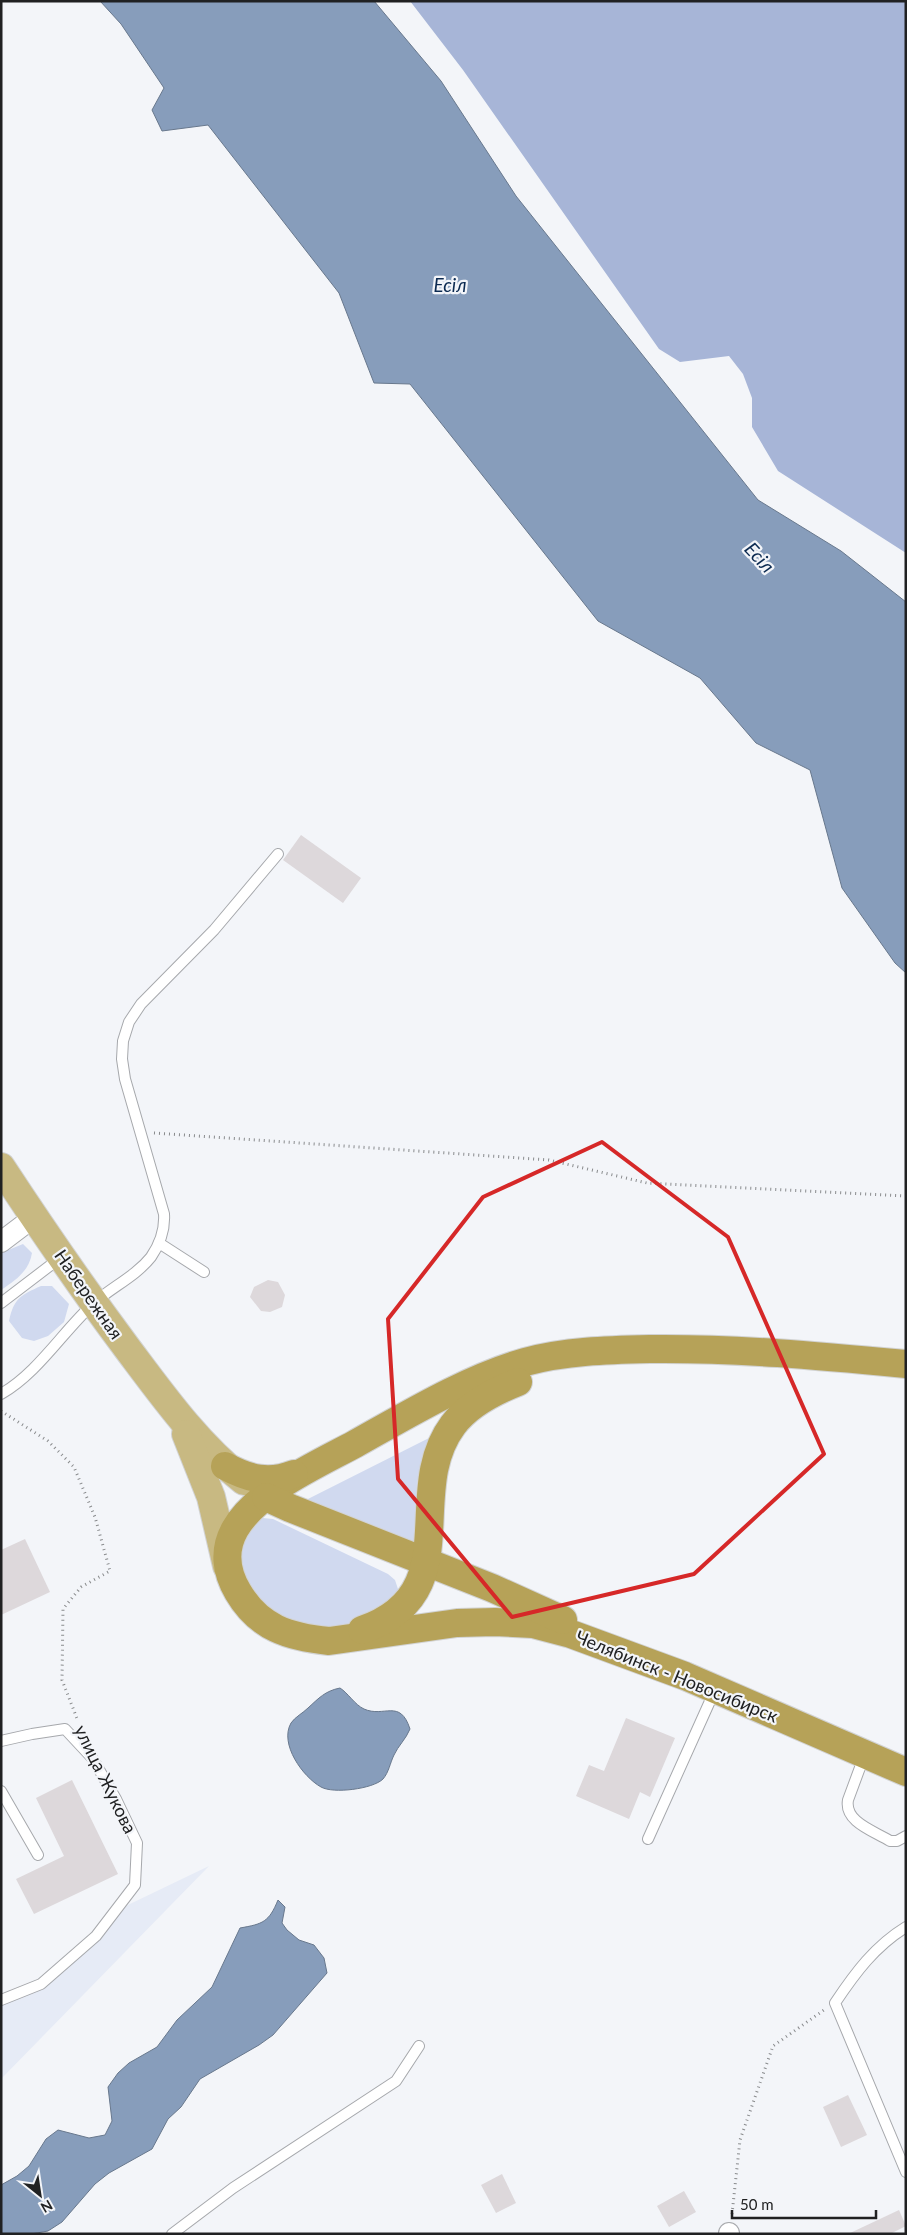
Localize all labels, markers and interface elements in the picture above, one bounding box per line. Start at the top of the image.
water label: Есіл [433,273,467,296]
water label: Есіл [740,537,780,577]
street label: Набережная [50,1245,128,1343]
street label: Челябинск - Новосибирск [573,1625,782,1727]
street label: улица Жукова [70,1721,142,1837]
north arrow [15,2170,65,2220]
scale bar [732,2188,876,2220]
text: 50 m [740,2195,774,2213]
text: N [38,2197,56,2217]

